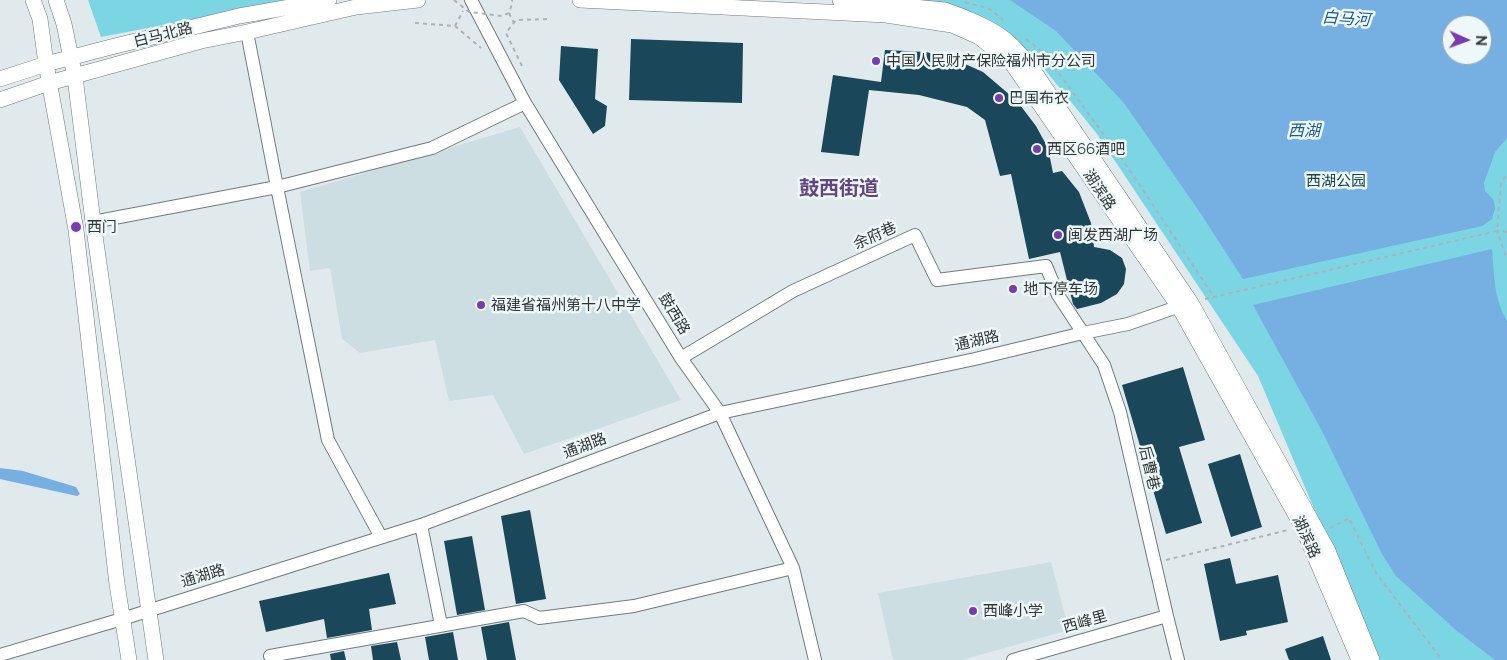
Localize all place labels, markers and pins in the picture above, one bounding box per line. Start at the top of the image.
place label: 中国人民财产保险福州市分公司 [886,52,1096,70]
marker: 中国人民财产保险福州市分公司 [870,55,882,67]
place label: 巴国布衣 [1009,89,1069,107]
marker: 巴国布衣 [993,92,1005,104]
place label: 西区66酒吧 [1047,140,1125,158]
marker: 西区66酒吧 [1031,143,1043,155]
place label: 西门 [87,218,117,236]
marker: 西门 [69,220,83,234]
place label: 闽发西湖广场 [1068,226,1158,244]
marker: 闽发西湖广场 [1052,229,1064,241]
place label: 地下停车场 [1023,280,1098,298]
marker: 地下停车场 [1007,283,1019,295]
place label: 福建省福州第十八中学 [491,296,641,314]
marker: 福建省福州第十八中学 [475,299,487,311]
place label: 西峰小学 [983,602,1043,620]
marker: 西峰小学 [967,605,979,617]

